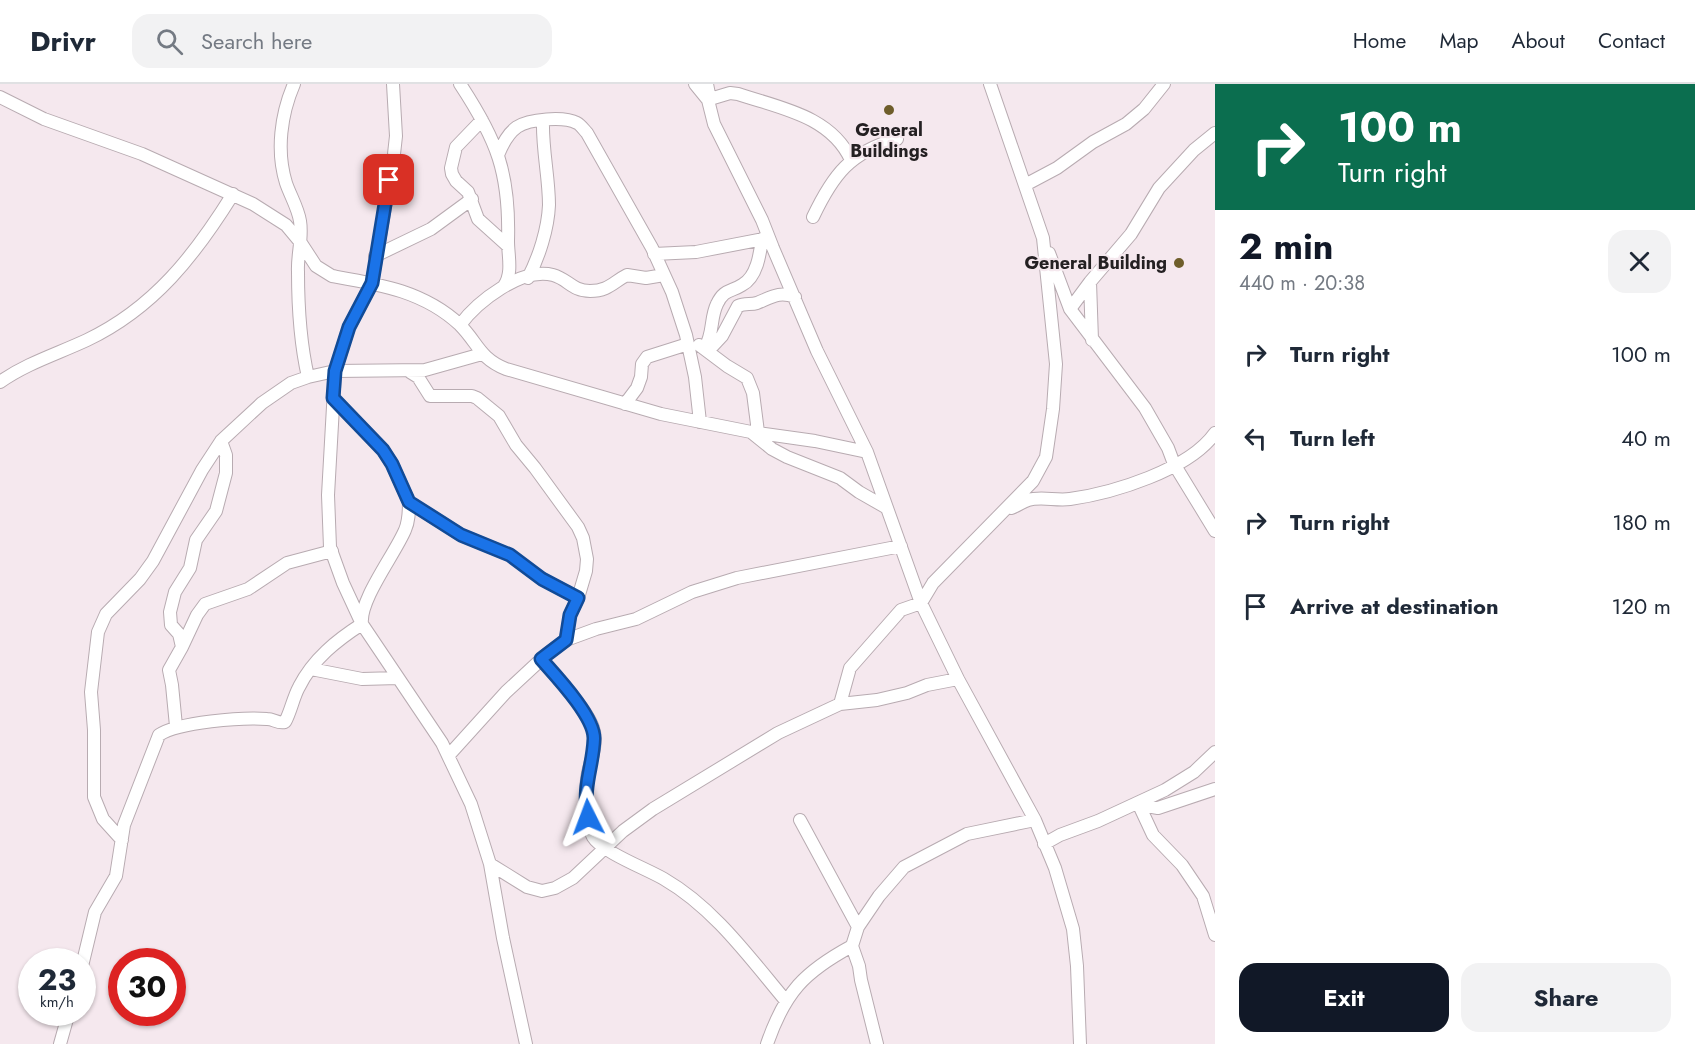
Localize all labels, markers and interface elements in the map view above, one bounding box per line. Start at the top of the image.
search box [132,14,552,68]
text: Drivr [30,21,96,62]
icon: search [153,25,186,58]
text: Search here [201,25,312,57]
text: Home [1353,26,1406,56]
text: Map [1439,26,1479,56]
text: About [1512,26,1565,56]
text: Contact [1598,26,1665,56]
text: 100 m [1338,97,1462,158]
marker: General Buildings [882,103,896,117]
icon: right [1239,108,1317,186]
place label: General Buildings [850,117,928,164]
text: Turn right [1338,153,1446,192]
pin [363,154,414,205]
icon: arrive [372,163,405,196]
text: 2 min [1239,220,1334,272]
button: close [1608,230,1671,293]
place label: General Building [1024,250,1167,276]
marker: General Building [1172,256,1186,270]
text: 440 m · 20:38 [1239,269,1365,298]
icon: right [1239,338,1272,371]
text: Turn right [1290,338,1390,370]
text: 100 m [1611,338,1671,370]
icon: left [1239,422,1272,455]
text: Turn left [1290,422,1375,454]
text: 40 m [1621,422,1671,454]
icon: right [1239,506,1272,539]
text: Turn right [1290,506,1390,538]
text: 180 m [1612,506,1671,538]
icon: arrive [1239,590,1272,623]
text: Arrive at destination [1290,590,1499,622]
text: 120 m [1612,590,1671,622]
position arrow [556,785,620,849]
speed limit sign: 30 [108,948,186,1026]
text: 23 [38,958,76,1001]
button: Exit [1239,963,1449,1032]
button: Share [1461,963,1671,1032]
text: km/h [40,991,74,1013]

